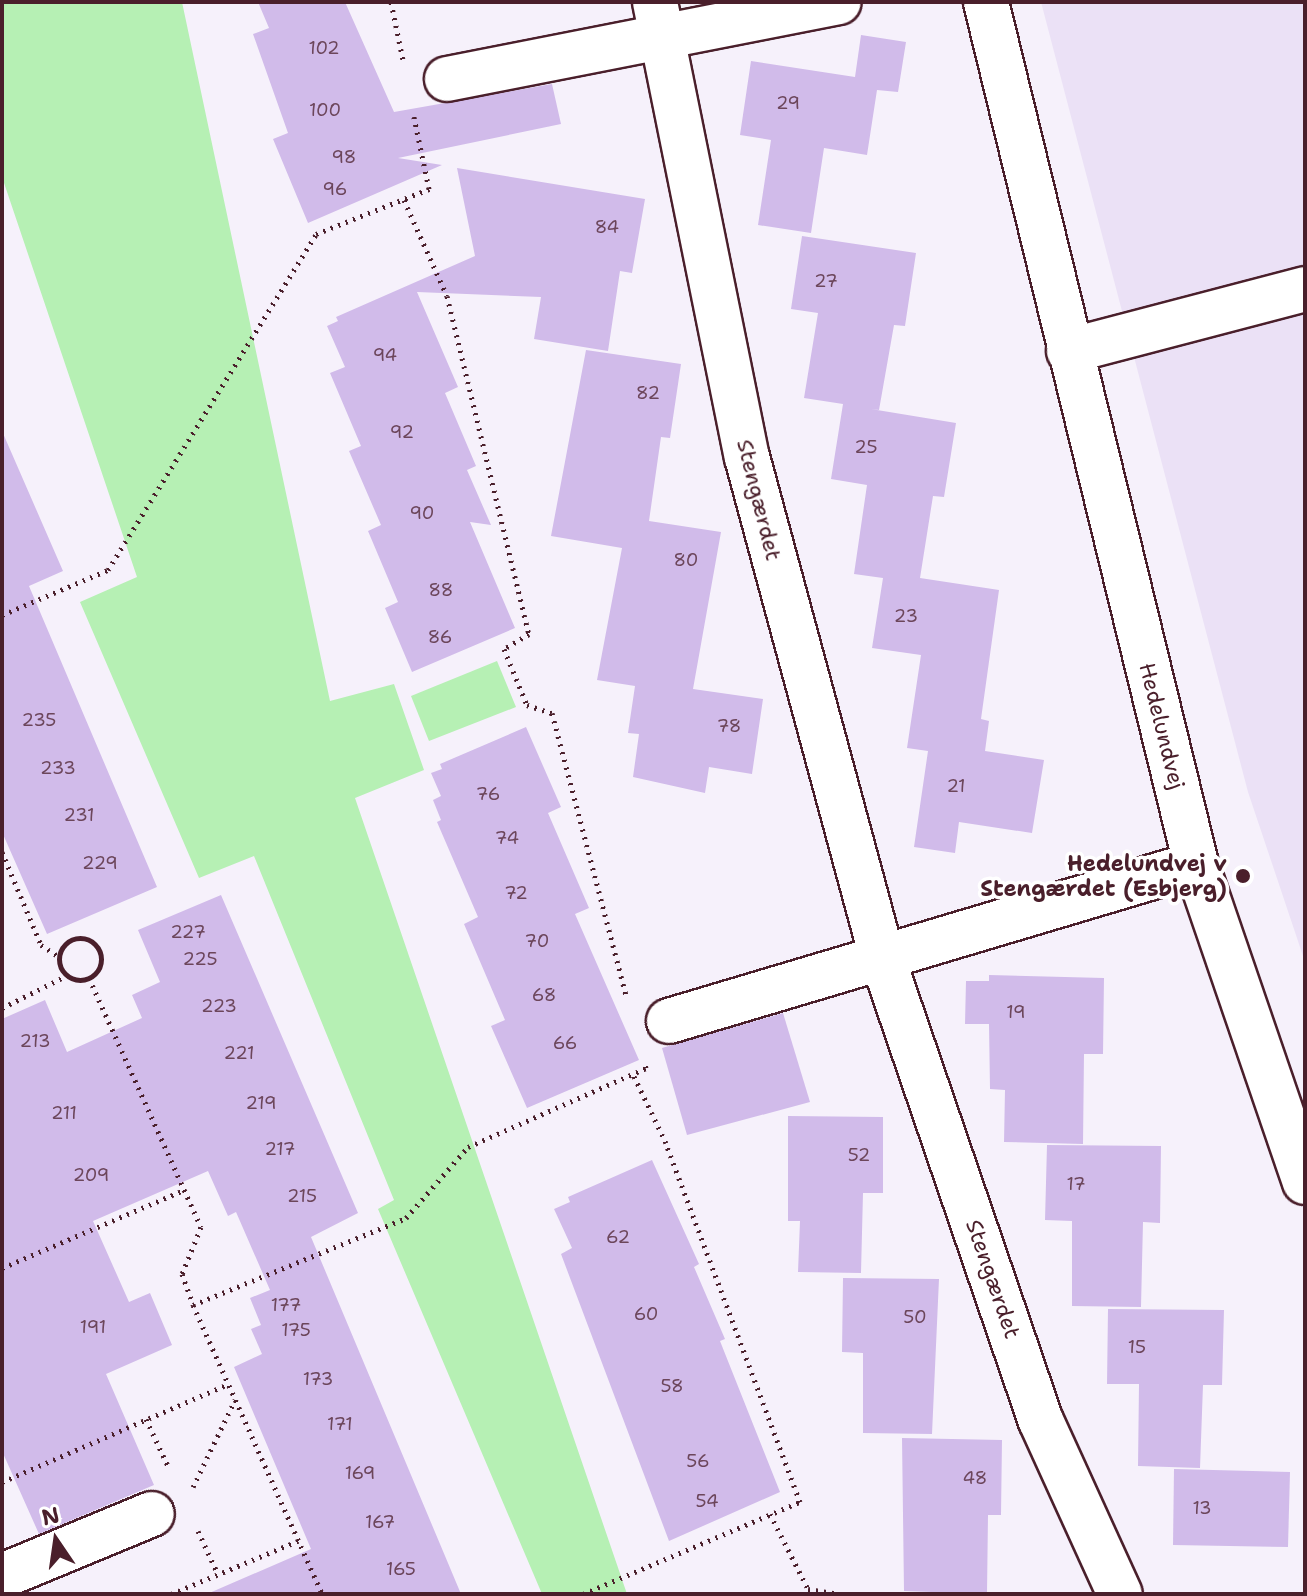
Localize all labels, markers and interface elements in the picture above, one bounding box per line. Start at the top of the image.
house number: 102 [308,37,340,59]
house number: 29 [776,92,800,114]
house number: 100 [309,99,341,121]
house number: 98 [332,146,356,168]
house number: 96 [323,178,347,200]
house number: 84 [595,216,619,238]
house number: 27 [814,270,838,292]
house number: 94 [373,344,397,366]
house number: 82 [636,382,660,404]
house number: 92 [390,421,414,443]
house number: 25 [854,436,878,458]
street label: Stengærdet [731,437,787,563]
house number: 90 [410,502,434,524]
house number: 80 [674,549,698,571]
house number: 88 [429,579,453,601]
house number: 23 [894,605,918,627]
house number: 86 [428,626,452,648]
street label: Hedelundvej [1134,660,1190,792]
house number: 235 [22,709,56,731]
house number: 78 [717,715,741,737]
house number: 233 [40,757,76,779]
house number: 21 [946,775,966,797]
house number: 76 [476,783,500,805]
house number: 231 [64,804,94,826]
house number: 74 [495,827,519,849]
place label: Hedelundvej v Stengærdet (Esbjerg) [980,850,1227,902]
house number: 229 [82,852,118,874]
marker: Hedelundvej v Stengærdet (Esbjerg) [1234,867,1252,885]
house number: 72 [504,882,528,904]
house number: 227 [170,921,206,943]
house number: 70 [525,930,549,952]
house number: 225 [183,948,217,970]
house number: 68 [532,984,556,1006]
house number: 223 [201,995,237,1017]
house number: 19 [1006,1001,1026,1023]
house number: 213 [20,1030,50,1052]
house number: 66 [553,1032,577,1054]
house number: 221 [224,1042,254,1064]
house number: 219 [245,1092,277,1114]
house number: 211 [51,1102,77,1124]
house number: 217 [265,1138,295,1160]
house number: 52 [848,1144,870,1166]
house number: 209 [73,1164,109,1186]
house number: 17 [1066,1173,1086,1195]
house number: 215 [287,1185,317,1207]
street label: Stengærdet [960,1216,1026,1342]
house number: 62 [606,1226,630,1248]
house number: 177 [271,1294,301,1316]
house number: 60 [634,1303,658,1325]
house number: 50 [903,1306,927,1328]
house number: 191 [80,1316,106,1338]
house number: 175 [281,1319,311,1341]
house number: 15 [1128,1336,1146,1358]
house number: 173 [303,1368,333,1390]
house number: 58 [660,1375,684,1397]
house number: 171 [327,1413,353,1435]
house number: 56 [686,1450,710,1472]
house number: 169 [345,1462,375,1484]
house number: 48 [963,1467,987,1489]
house number: 54 [695,1490,719,1512]
house number: 13 [1192,1497,1212,1519]
north arrow [16,1500,96,1580]
text: N [39,1500,62,1532]
house number: 167 [365,1511,395,1533]
house number: 165 [386,1558,416,1580]

